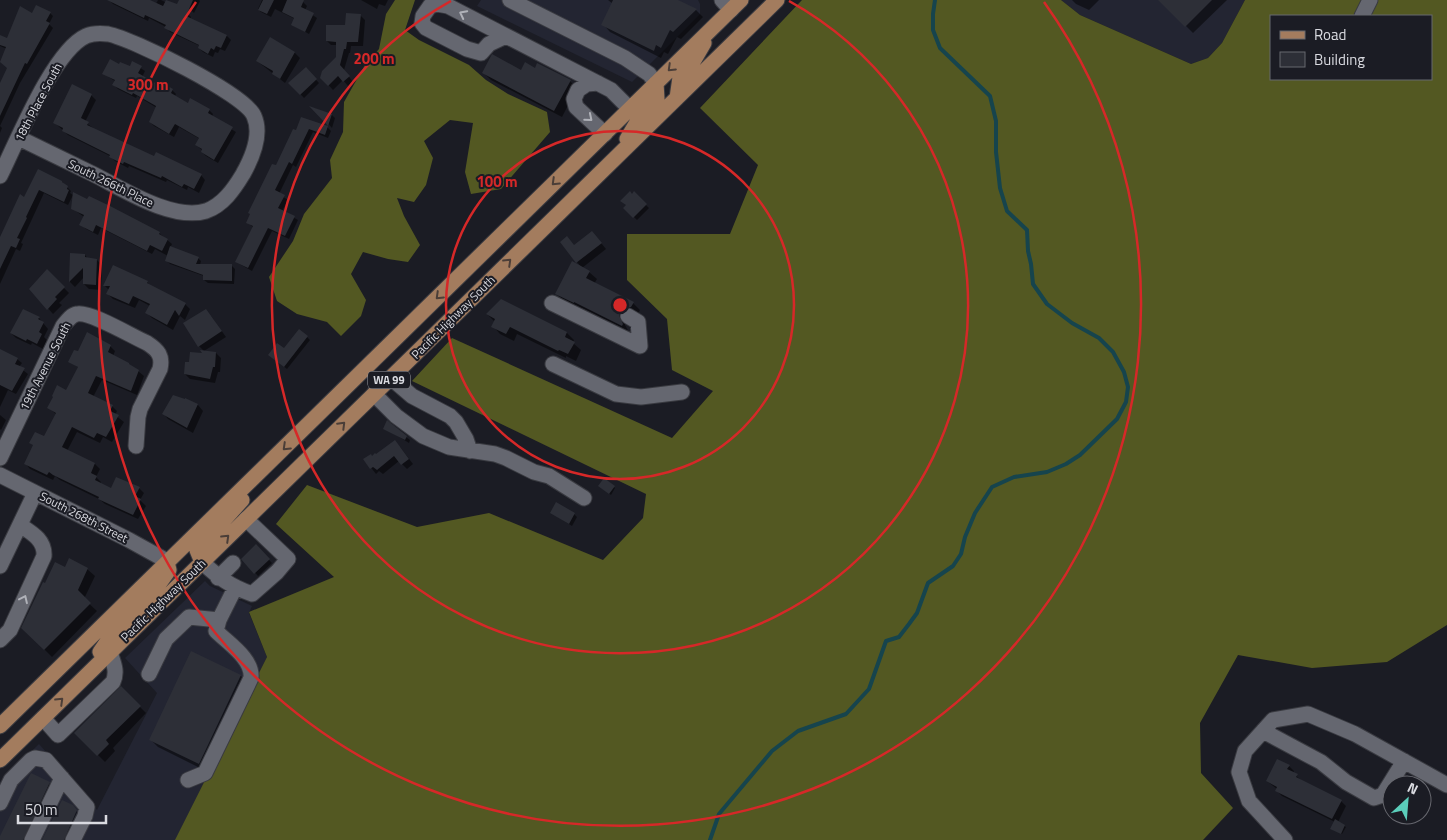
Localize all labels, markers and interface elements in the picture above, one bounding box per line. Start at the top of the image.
one-way arrow [459,10,468,20]
legend [1270,15,1432,80]
text: Road [1314,23,1346,46]
text: 200 m [353,47,395,70]
text: Building [1314,48,1365,71]
street label: 18th Place South [9,59,67,145]
one-way arrow [668,62,677,71]
text: 300 m [127,73,169,96]
one-way arrow [583,113,592,121]
street label: South 266th Place [65,154,157,212]
text: 100 m [476,170,518,193]
one-way arrow [552,176,561,185]
one-way arrow [503,259,512,268]
street label: Pacific Highway South [407,271,499,363]
one-way arrow [436,290,445,299]
centre of rings [611,296,629,314]
street label: 19th Avenue South [15,319,75,413]
road number: WA 99 [368,372,410,388]
one-way arrow [337,422,346,431]
one-way arrow [283,441,292,450]
street label: South 268th Street [37,487,132,548]
one-way arrow [220,535,229,544]
street label: Pacific Highway South [116,554,210,646]
one-way arrow [18,595,29,604]
one-way arrow [54,698,63,707]
north arrow [1382,775,1432,825]
text: N [1404,776,1422,799]
scale bar [18,792,105,824]
text: 50 m [25,798,58,821]

